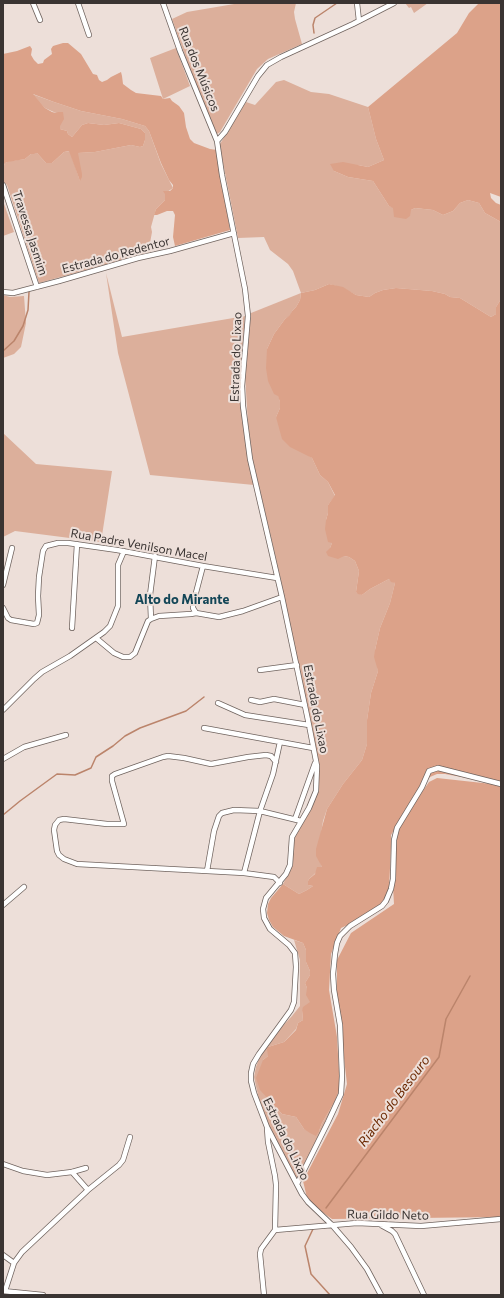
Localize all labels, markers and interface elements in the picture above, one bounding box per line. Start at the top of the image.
street label: Rua dos Músicos [175,25,223,113]
street label: Travessa Jasmim [9,189,51,277]
street label: Estrada do Redentor [60,234,172,276]
street label: Estrada do Lixao [227,312,245,402]
street label: Rua Padre Venilson Macel [69,526,209,564]
district label: Alto do Mirante [135,592,229,608]
street label: Estrada do Lixao [300,663,332,755]
water label: Riacho do Besouro [355,1053,433,1149]
street label: Estrada do Lixao [260,1095,312,1183]
street label: Rua Gildo Neto [347,1207,429,1223]

